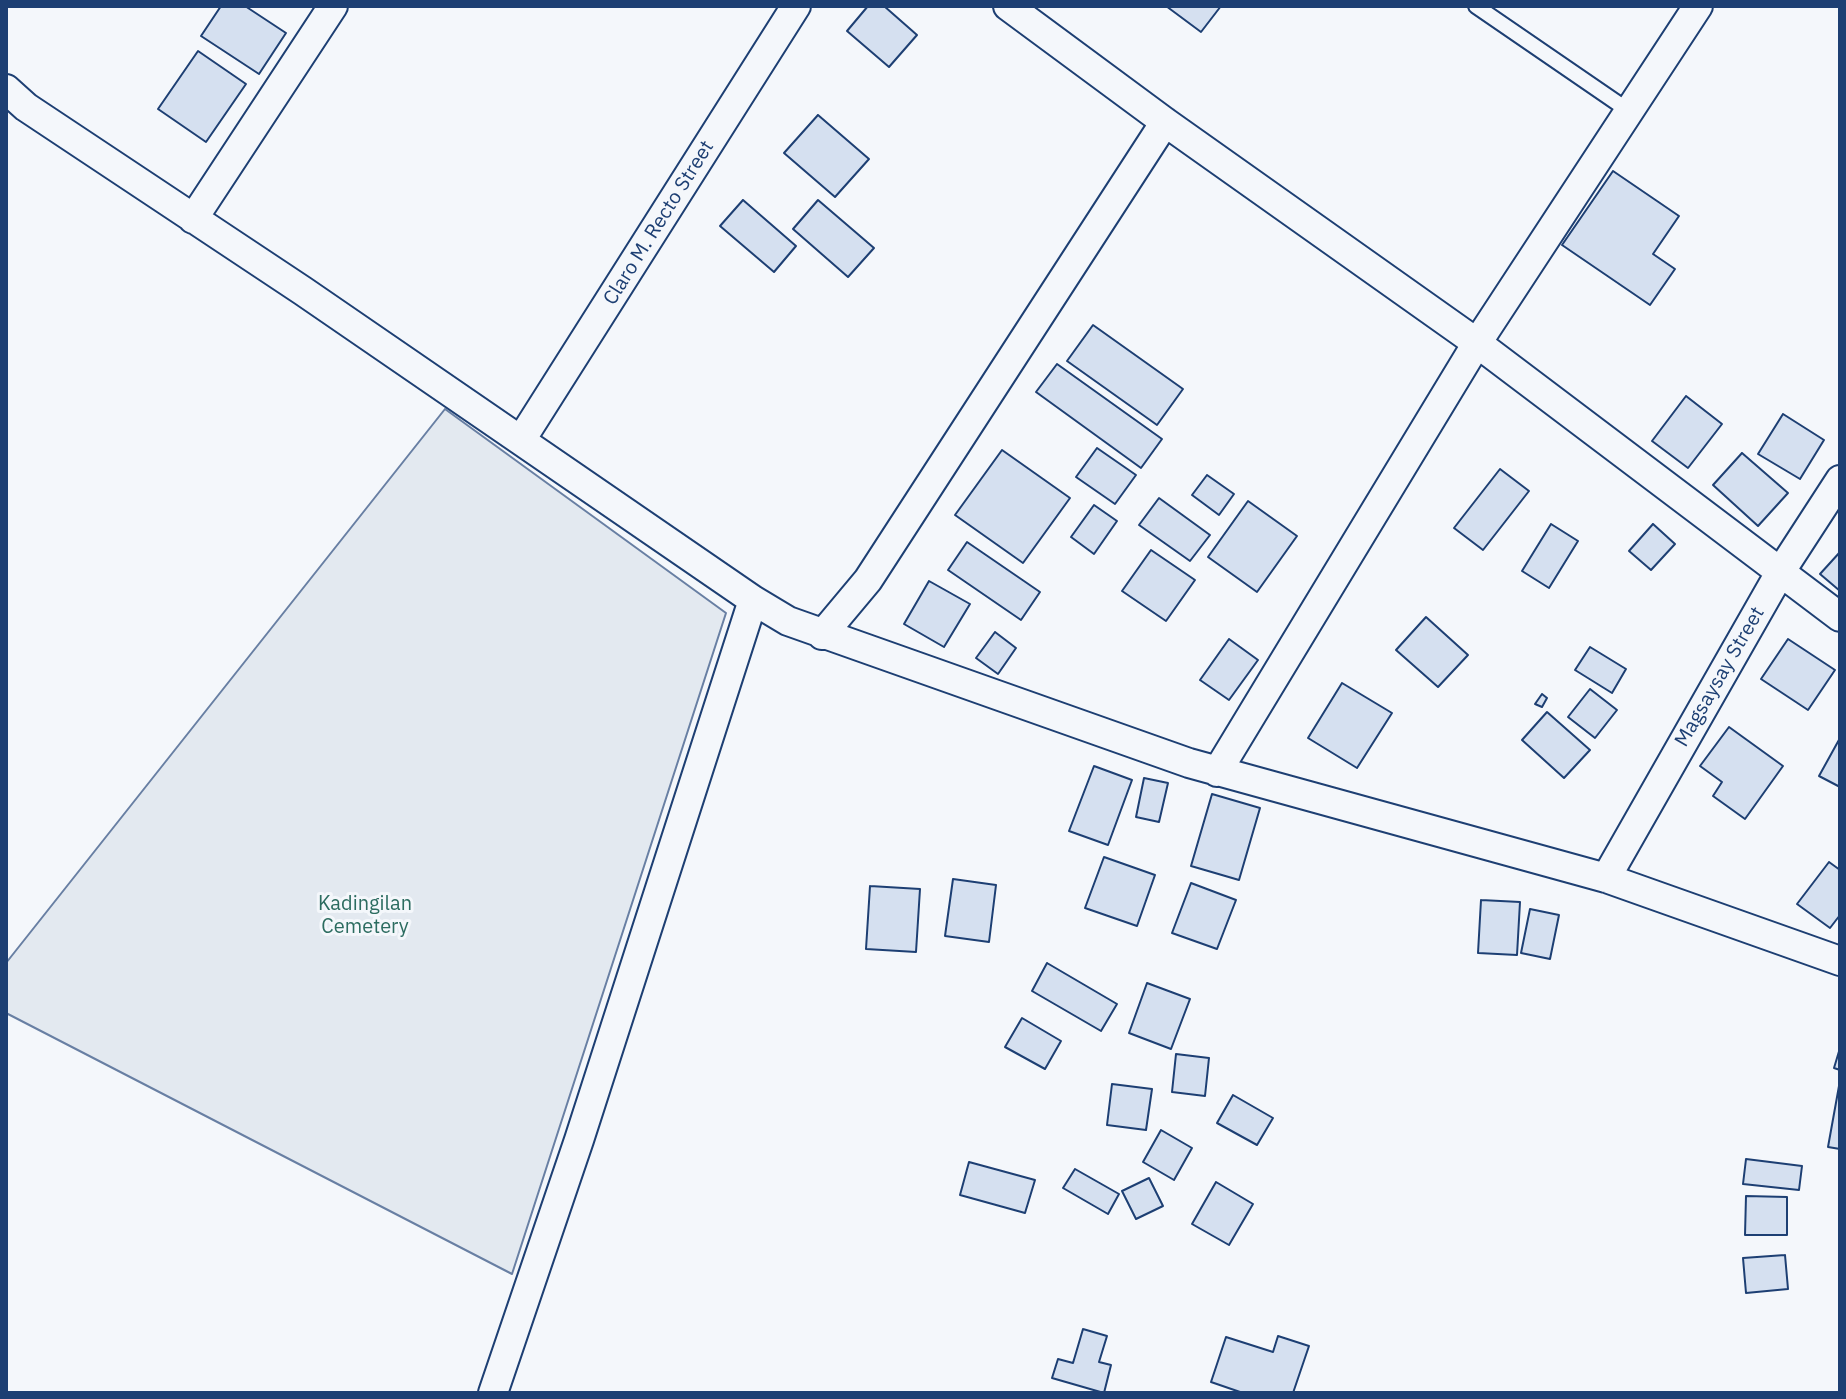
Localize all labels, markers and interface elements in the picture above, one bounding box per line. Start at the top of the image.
street label: Claro M. Recto Street [599,136,719,310]
street label: Magsaysay Street [1670,603,1770,751]
park label: Kadingilan Cemetery [318,892,412,939]

